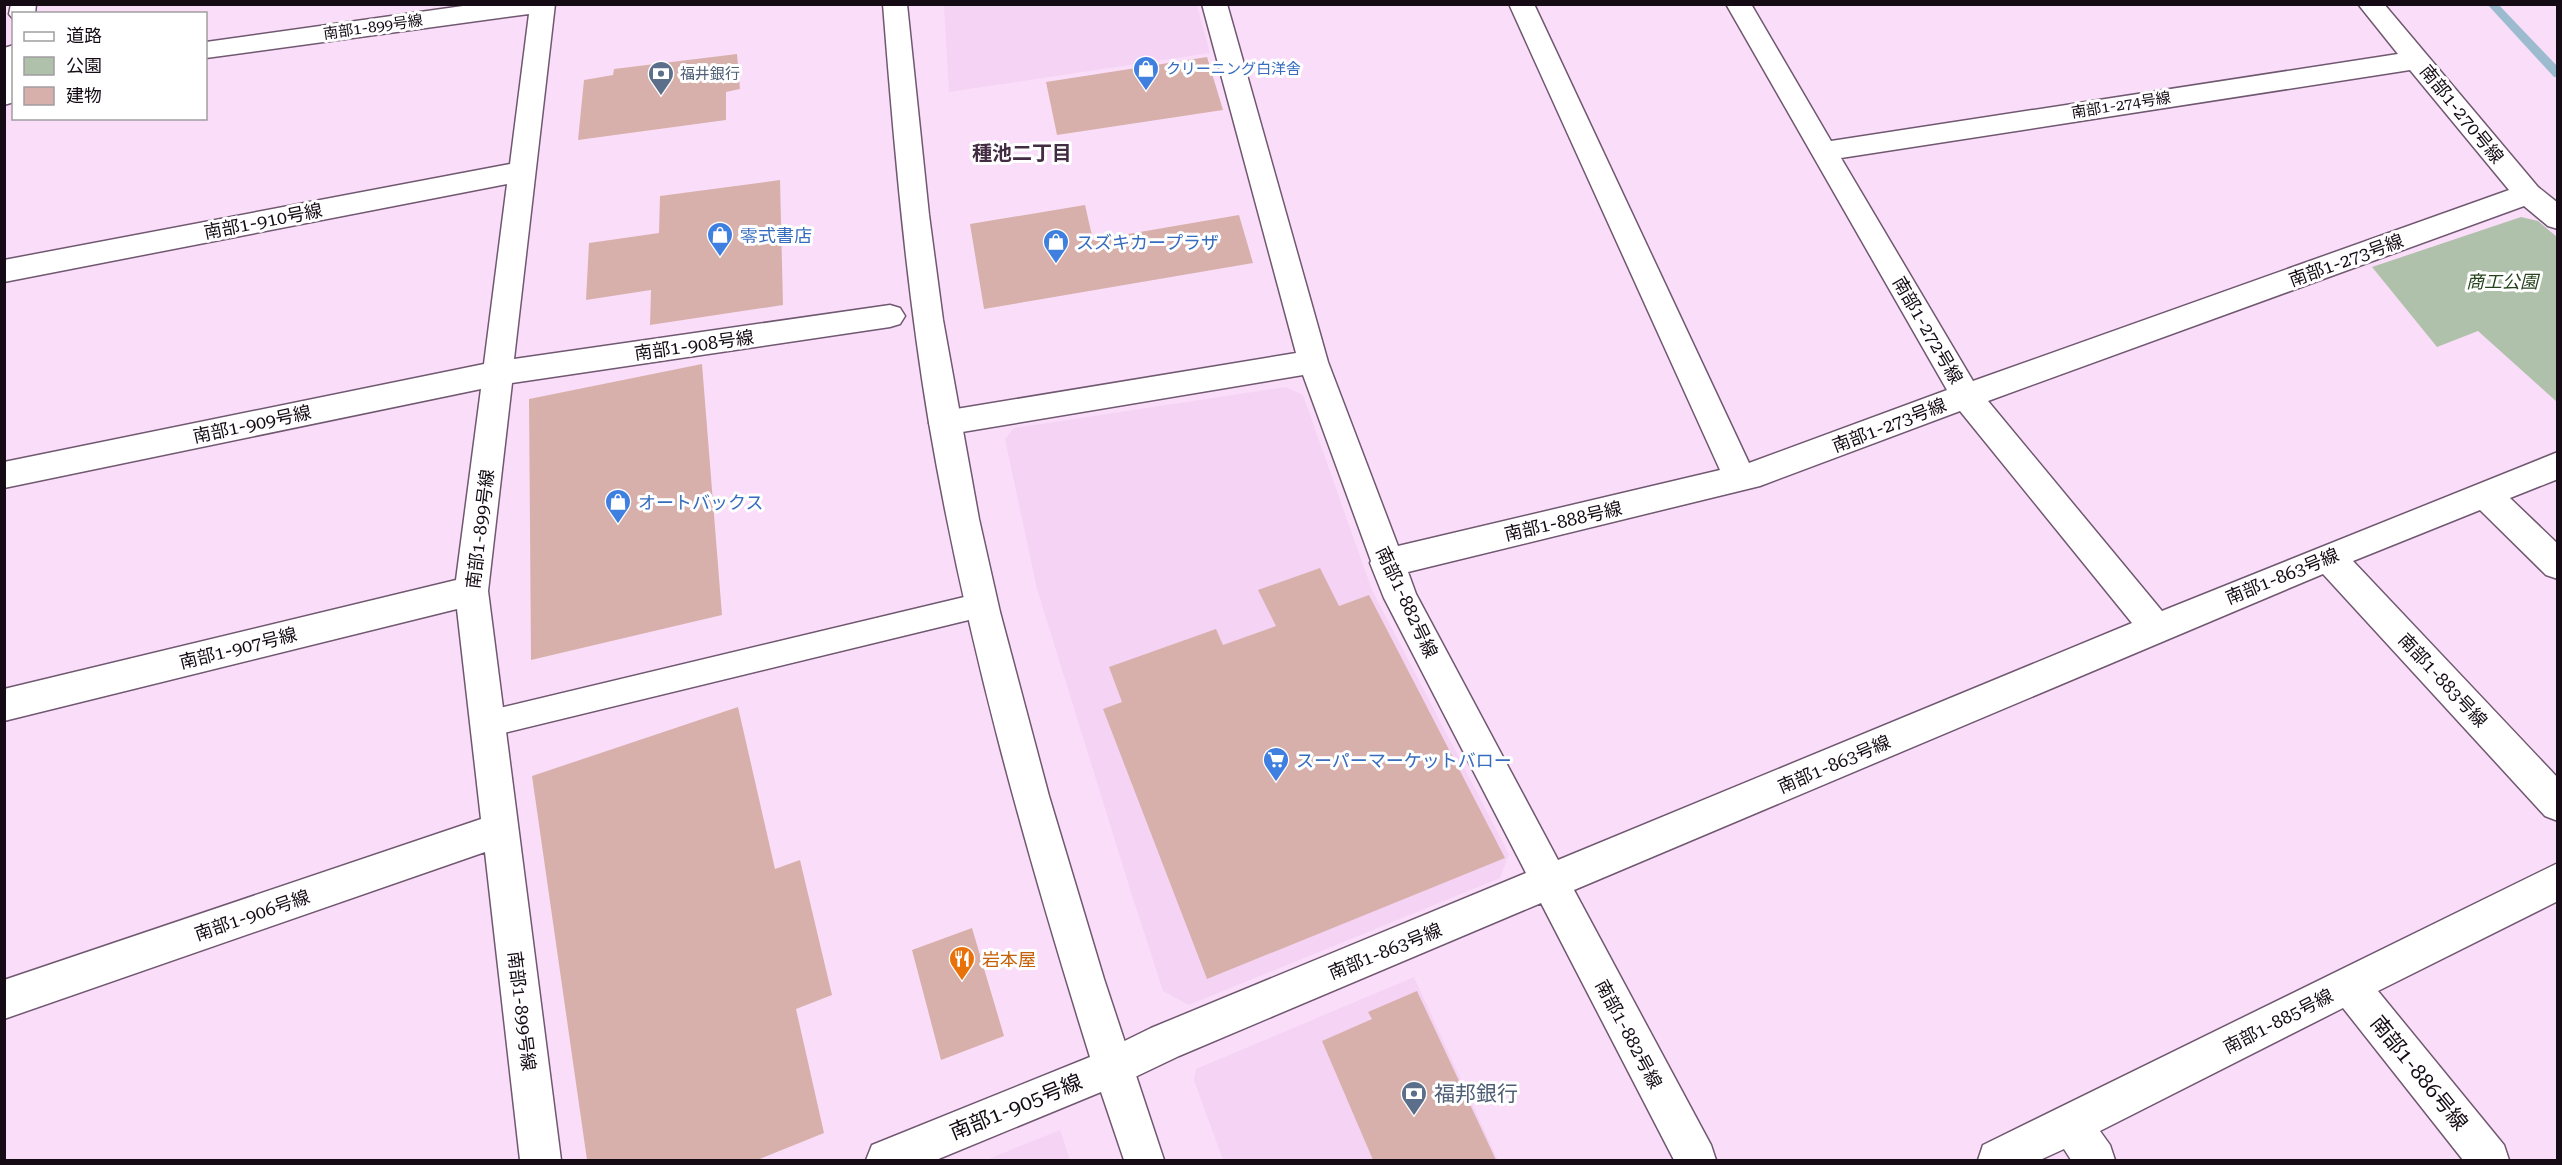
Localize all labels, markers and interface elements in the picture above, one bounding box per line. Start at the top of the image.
street label: 南部1-899号線 [322,11,424,43]
legend [12,12,207,120]
text: 道路 [66,25,102,46]
shop icon: クリーニング白洋舎 [1131,54,1161,92]
text: 公園 [66,55,102,76]
bank icon: 福井銀行 [646,59,676,97]
place label: クリーニング白洋舎 [1166,60,1301,78]
street label: 南部1-270号線 [2416,61,2508,167]
place label: 福井銀行 [680,65,740,83]
text: 建物 [66,85,102,106]
street label: 南部1-274号線 [2070,88,2172,122]
district label: 種池二丁目 [972,141,1072,165]
street label: 南部1-910号線 [202,199,324,243]
shop icon: 零式書店 [705,220,735,258]
place label: 零式書店 [740,225,812,246]
shop icon: スズキカープラザ [1041,227,1071,265]
street label: 南部1-273号線 [2286,230,2406,290]
place label: スズキカープラザ [1076,232,1219,253]
park label: 商工公園 [2466,271,2541,292]
street label: 南部1-272号線 [1889,273,1967,387]
street label: 南部1-908号線 [633,326,755,364]
street label: 南部1-273号線 [1829,394,1949,456]
street label: 南部1-909号線 [191,401,313,447]
street label: 南部1-899号線 [462,468,498,590]
shop icon: オートバックス [603,487,633,525]
place label: オートバックス [638,492,763,513]
street label: 南部1-888号線 [1502,497,1624,545]
street label: 南部1-882号線 [1372,543,1442,661]
street label: 南部1-863号線 [2222,544,2342,608]
street label: 南部1-907号線 [177,623,299,673]
street label: 南部1-883号線 [2394,629,2492,731]
street label: 南部1-863号線 [1775,731,1893,797]
supermarket icon: スーパーマーケットバロー [1261,745,1291,783]
place label: スーパーマーケットバロー [1296,750,1512,771]
street label: 南部1-906号線 [192,885,312,945]
street label: 南部1-863号線 [1325,919,1445,983]
restaurant icon: 岩本屋 [947,944,977,982]
place label: 岩本屋 [982,949,1036,970]
street label: 南部1-899号線 [504,950,540,1072]
street label: 南部1-882号線 [1591,976,1667,1092]
street label: 南部1-885号線 [2220,984,2336,1058]
street label: 南部1-886号線 [2366,1011,2472,1135]
street label: 南部1-905号線 [946,1070,1086,1144]
bank icon: 福邦銀行 [1399,1079,1429,1117]
place label: 福邦銀行 [1434,1082,1518,1106]

